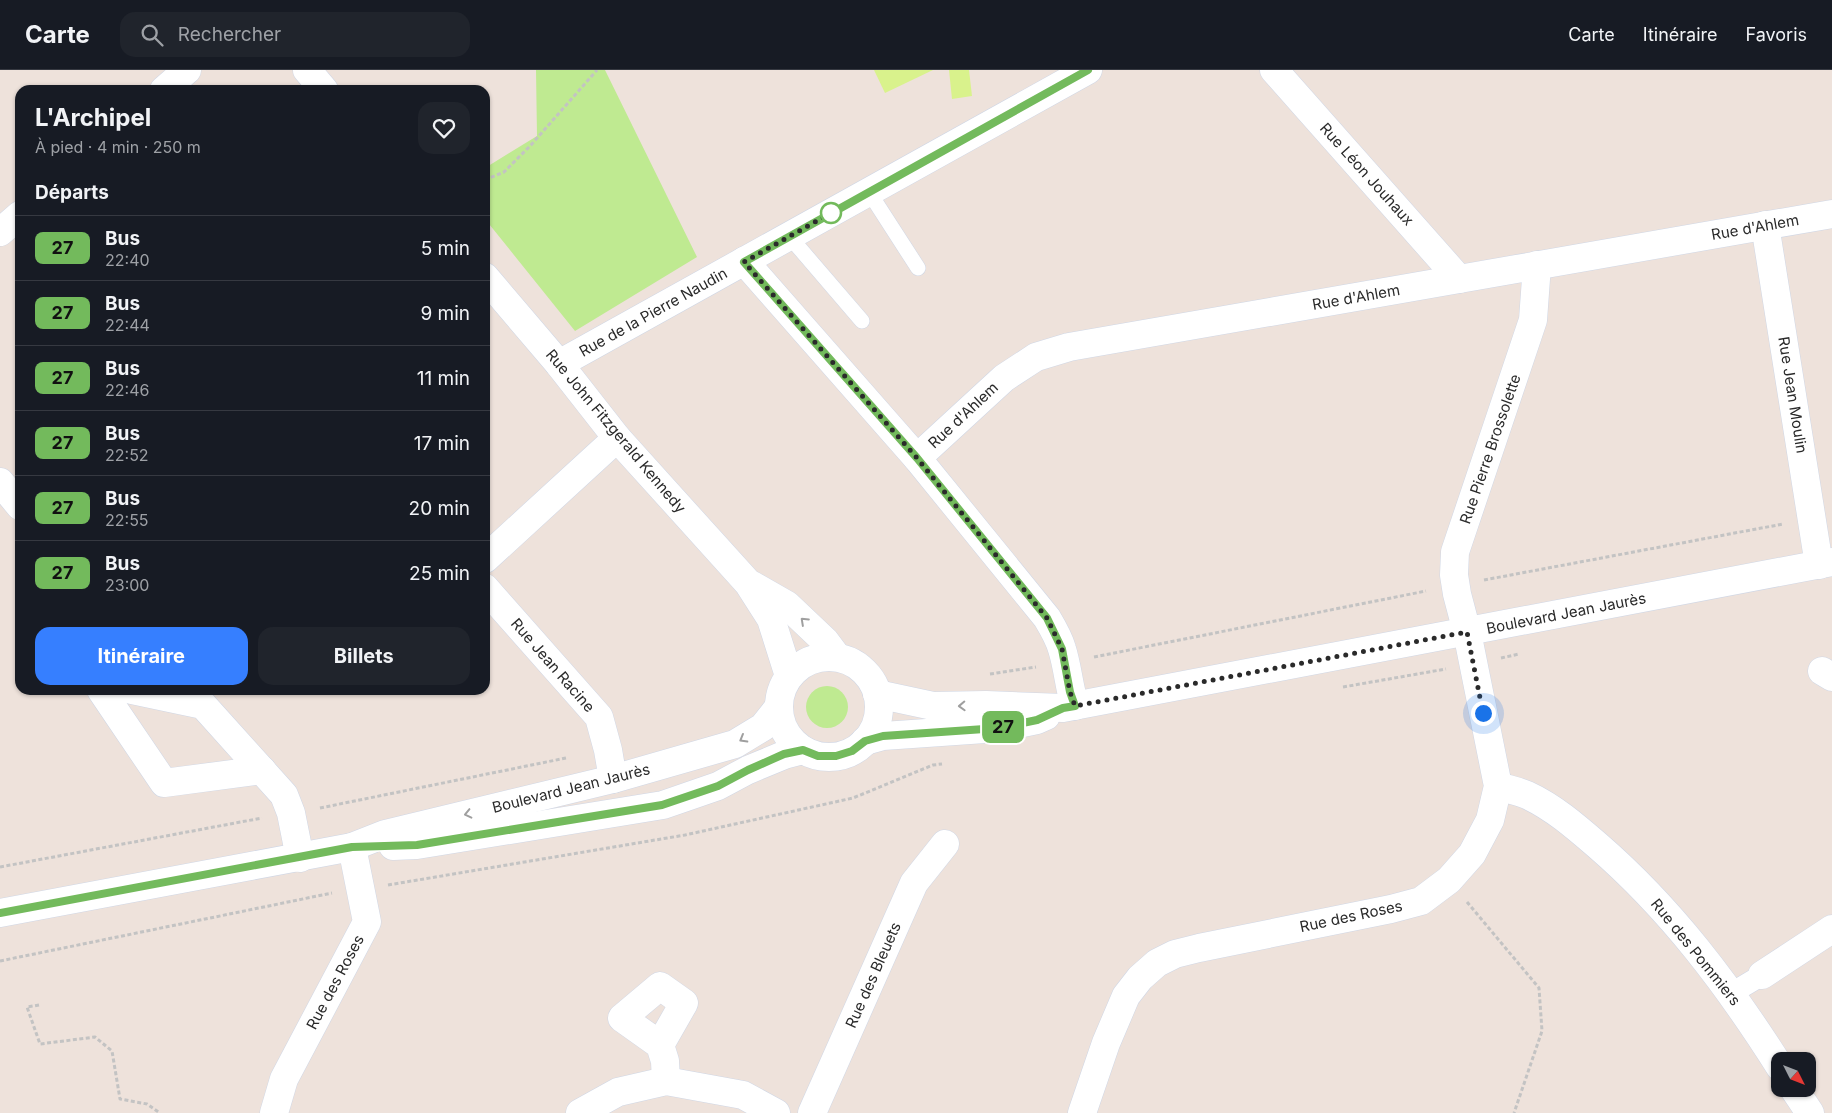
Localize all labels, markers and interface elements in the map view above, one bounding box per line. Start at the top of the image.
search box [120,12,470,57]
text: Carte [25,20,90,49]
icon: search [138,21,166,49]
text: Rechercher [178,23,281,46]
text: Carte [1568,24,1615,45]
text: Itinéraire [1643,24,1717,45]
text: Favoris [1745,24,1807,45]
button: heart [418,102,470,154]
text: L'Archipel [35,103,151,132]
street label: Rue Léon Jouhaux [1316,119,1418,229]
text: À pied · 4 min · 250 m [35,137,201,157]
text: Départs [35,181,109,204]
unlabelled marker [820,202,842,224]
street label: Rue d'Ahlem [1710,210,1800,244]
text: Bus [105,227,140,250]
text: 27 [52,237,73,258]
text: 5 min [421,237,470,260]
text: 22:40 [105,250,150,270]
street label: Rue de la Pierre Naudin [576,263,730,361]
street label: Rue d'Ahlem [1311,280,1401,314]
text: Bus [105,292,140,315]
text: 27 [52,302,73,323]
text: 9 min [420,302,470,325]
text: 22:44 [105,315,150,335]
street label: Rue Jean Moulin [1774,335,1812,455]
street label: Rue John Fitzgerald Kennedy [542,345,690,517]
text: Bus [105,357,140,380]
text: 27 [52,367,73,388]
text: 11 min [417,367,470,390]
street label: Rue Pierre Brossolette [1455,372,1525,526]
street label: Rue d'Ahlem [924,378,1002,452]
text: 22:46 [105,380,149,400]
text: Bus [105,422,140,445]
text: 27 [52,432,73,453]
text: 17 min [414,432,470,455]
text: 22:52 [105,445,149,465]
text: Bus [105,487,140,510]
text: 27 [52,497,73,518]
text: 20 min [409,497,470,520]
text: 22:55 [105,510,149,530]
text: Bus [105,552,140,575]
text: 27 [52,562,73,583]
text: 25 min [409,562,470,585]
text: 23:00 [105,575,149,595]
street label: Boulevard Jean Jaurès [1485,588,1648,638]
street label: Rue Jean Racine [507,614,599,716]
one-way arrow [801,618,810,627]
button: Itinéraire [35,627,248,685]
button: Billets [258,627,470,685]
one-way arrow [958,700,966,711]
your location [1471,701,1496,726]
line badge: 27 [980,711,1026,743]
text: 27 [992,716,1014,737]
one-way arrow [739,733,748,743]
street label: Boulevard Jean Jaurès [490,759,652,817]
one-way arrow [464,808,472,819]
street label: Rue des Pommiers [1647,895,1745,1009]
street label: Rue des Roses [1298,896,1404,936]
street label: Rue des Bleuets [841,919,905,1031]
street label: Rue des Roses [302,931,368,1033]
north arrow [1771,1052,1816,1098]
map controls [1771,1052,1816,1097]

